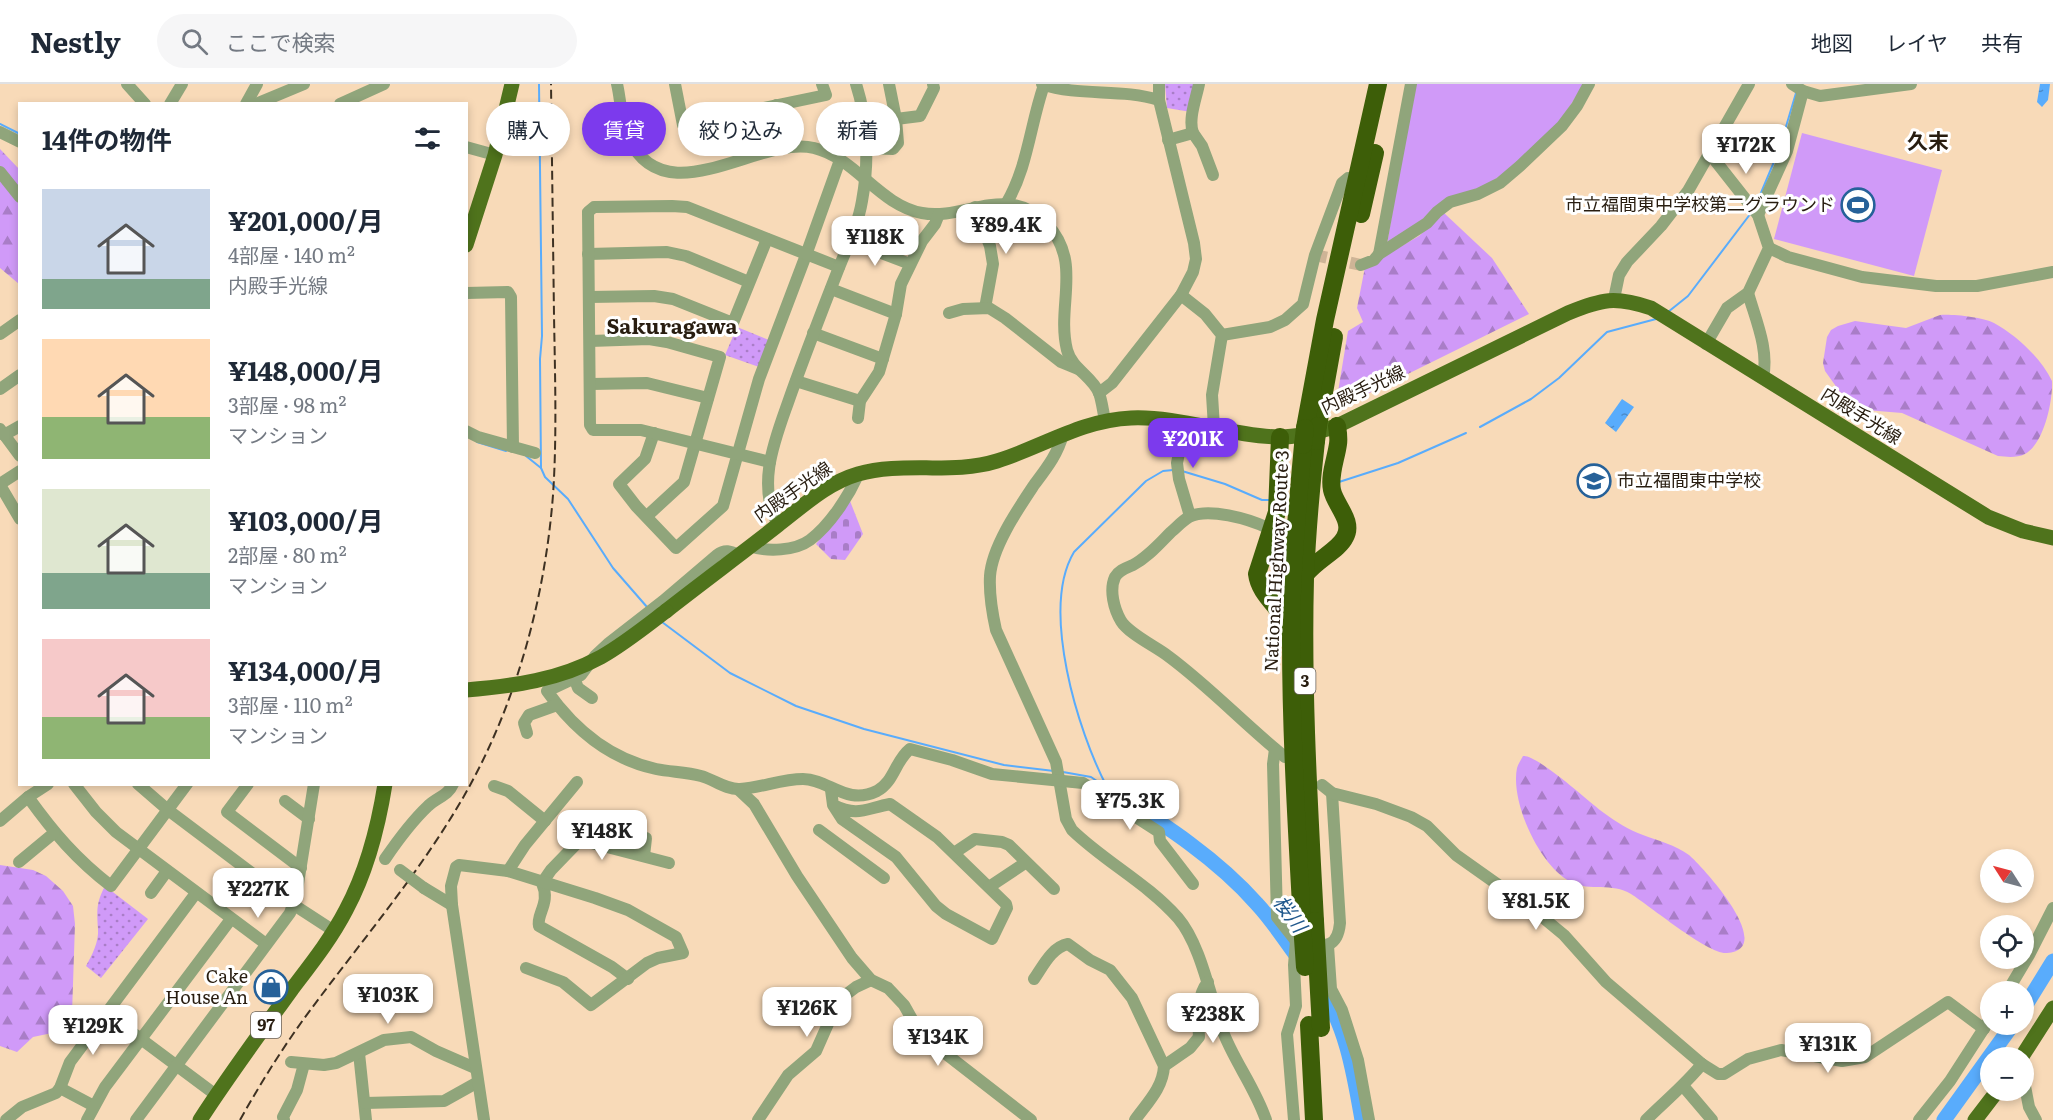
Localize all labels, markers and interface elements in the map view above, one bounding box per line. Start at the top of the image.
search box [157,14,577,68]
text: Nestly [30,20,121,62]
icon: search [178,25,211,58]
text: ここで検索 [226,25,336,58]
text: 地図 [1811,26,1853,57]
text: レイヤ [1886,26,1948,57]
text: 共有 [1981,26,2023,57]
chip: 購入 [486,102,570,156]
chip: 賃貸 [582,102,666,156]
chip: 絞り込み [678,102,804,156]
chip: 新着 [816,102,900,156]
text: 14件の物件 [42,119,171,158]
icon: filters [411,122,444,155]
pin: ¥172K [1704,124,1788,175]
district label: 久末 [1907,124,1949,155]
text: ¥172K [1716,128,1776,158]
sports icon: 市立福間東中学校第二グラウンド [1840,187,1876,223]
place label: 市立福間東中学校第二グラウンド [1565,190,1835,217]
text: ¥201,000/月 [228,200,383,239]
pin: ¥89.4K [957,204,1055,255]
text: ¥89.4K [970,208,1042,238]
icon: home [90,213,162,285]
pin: ¥118K [833,216,917,267]
text: ¥118K [846,220,904,250]
text: 4部屋 · 140 m² [228,239,355,269]
text: 内殿手光線 [228,269,328,299]
district label: Sakuragawa [606,309,738,340]
text: ¥148,000/月 [228,350,383,389]
street label: 内殿手光線 [1316,357,1409,420]
icon: home [90,363,162,435]
street label: 内殿手光線 [1816,379,1907,450]
text: 3部屋 · 98 m² [228,389,346,419]
pin: ¥201K [1151,418,1235,469]
text: マンション [228,419,328,449]
text: ¥201K [1162,422,1224,452]
street label: National Highway Route 3 [1256,449,1295,673]
street label: 内殿手光線 [748,454,837,528]
school or university icon: 市立福間東中学校 [1576,463,1612,499]
place label: 市立福間東中学校 [1617,466,1761,493]
text: ¥103,000/月 [228,500,384,539]
icon: home [90,513,162,585]
text: 2部屋 · 80 m² [228,539,347,569]
text: マンション [228,569,328,599]
text: ¥134,000/月 [228,650,384,689]
icon: home [90,663,162,735]
road number: 3 [1294,668,1316,694]
text: 3部屋 · 110 m² [228,689,353,719]
text: マンション [228,719,328,749]
pin: ¥75.3K [1081,780,1179,831]
text: ¥75.3K [1095,784,1165,814]
pin: ¥148K [560,810,644,861]
text: ¥148K [571,814,633,844]
north arrow [1980,849,2034,903]
map controls [1980,849,2034,1101]
pin: ¥227K [216,868,300,919]
text: ¥227K [227,872,289,902]
pin: ¥81.5K [1487,880,1585,931]
text: ¥81.5K [1502,884,1570,914]
water label: 桜川 [1268,888,1317,939]
button: locate [1980,915,2034,969]
place label: Cake House An [165,962,248,1010]
shop icon: Cake House An [253,969,289,1005]
pin: ¥103K [346,974,430,1025]
text: ¥103K [357,978,419,1008]
button: + [1980,981,2034,1035]
pin: ¥126K [765,987,849,1038]
text: ¥126K [776,991,838,1021]
pin: ¥238K [1171,993,1255,1044]
text: ¥238K [1181,997,1245,1027]
pin: ¥129K [51,1005,135,1056]
text: ¥129K [62,1009,124,1039]
road number: 97 [251,1012,281,1038]
pin: ¥134K [896,1016,980,1067]
text: ¥134K [907,1020,969,1050]
pin: ¥131K [1786,1023,1870,1074]
text: ¥131K [1799,1027,1857,1057]
button: − [1980,1047,2034,1101]

